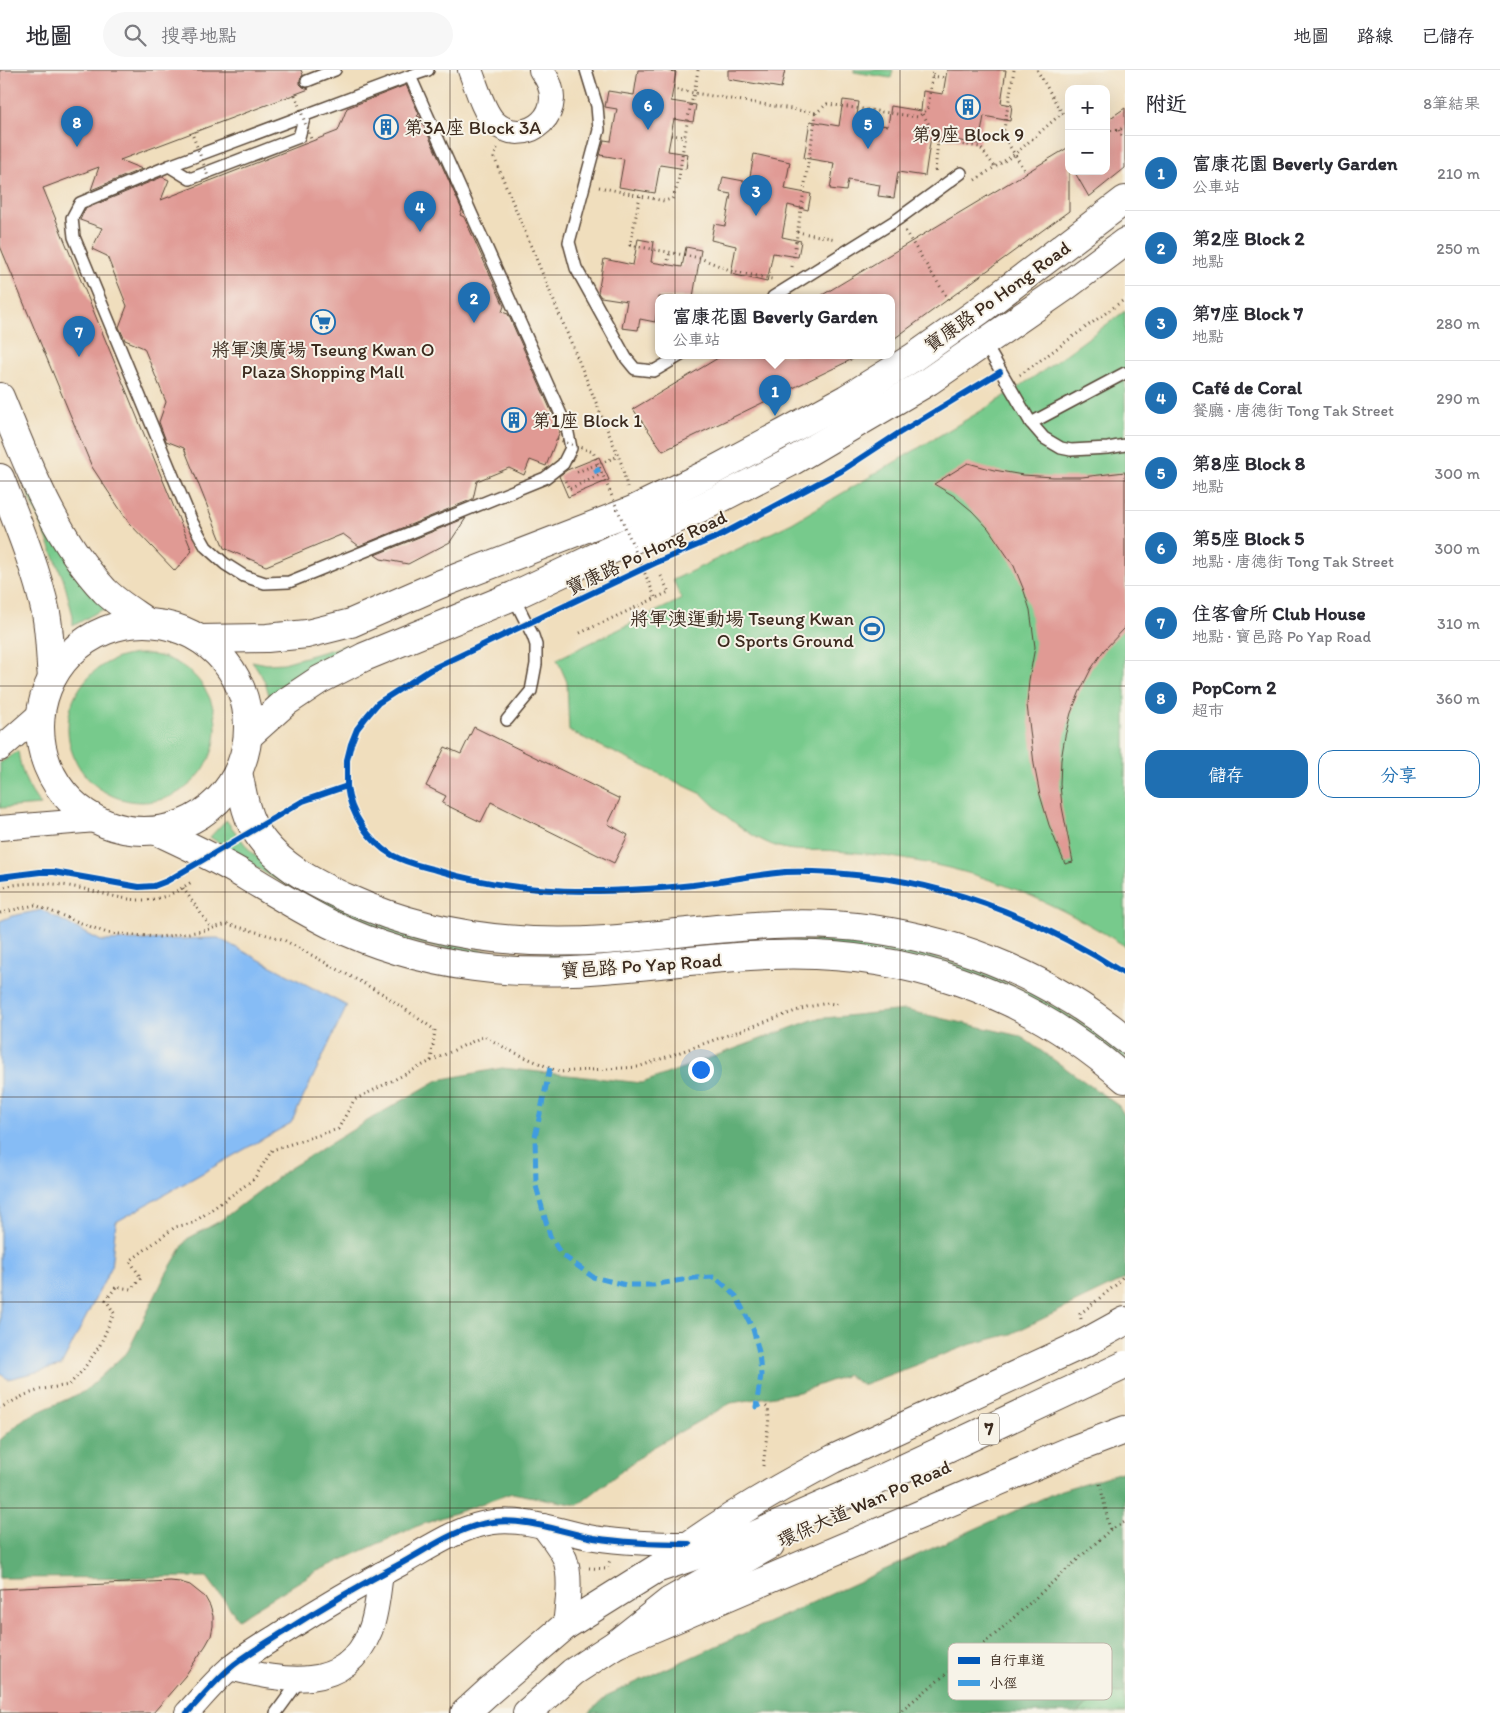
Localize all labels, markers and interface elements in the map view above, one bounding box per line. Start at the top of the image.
search box [103,12,453,57]
text: 地圖 [25,21,73,50]
icon: search [121,21,149,49]
text: 搜尋地點 [161,24,237,47]
text: 地圖 [1293,25,1329,47]
text: 路線 [1357,25,1393,47]
text: 已儲存 [1421,25,1475,47]
map controls [1065,85,1110,175]
button: + [1065,85,1110,130]
pin: 6 [632,89,664,130]
text: 附近 [1145,91,1187,116]
building icon: 第9座 Block 9 [955,94,981,120]
text: 8筆結果 [1423,94,1480,113]
pin: 8 [61,106,93,147]
pin: 5 [852,108,884,149]
building icon: 第3A座 Block 3A [373,114,399,140]
place label: 第3A座 Block 3A [404,116,541,139]
place label: 第9座 Block 9 [912,123,1024,146]
button: − [1065,130,1110,175]
text: 富康花園 Beverly Garden [1192,152,1397,175]
text: 1 [1157,164,1165,183]
text: 210 m [1437,164,1480,183]
pin: 3 [740,175,772,216]
text: 公車站 [1192,177,1240,196]
pin: 4 [404,191,436,232]
text: 第2座 Block 2 [1192,227,1304,250]
street label: 寶康路 Po Hong Road [920,235,1075,357]
text: 2 [1157,239,1165,258]
text: 250 m [1436,239,1480,258]
text: 地點 [1192,252,1224,271]
pin: 2 [458,282,490,323]
popup [655,294,895,359]
text: 第7座 Block 7 [1192,302,1303,325]
text: 富康花園 Beverly Garden [672,305,878,328]
supermarket icon: 將軍澳廣場 Tseung Kwan O Plaza Shopping Mall [310,309,336,335]
text: 3 [1157,314,1165,333]
text: 280 m [1436,314,1480,333]
pin: 7 [63,316,95,357]
text: 地點 [1192,327,1224,346]
text: 公車站 [672,330,720,349]
place label: 將軍澳廣場 Tseung Kwan O Plaza Shopping Mall [212,338,435,383]
pin: 1 [759,375,791,416]
text: Café de Coral [1192,376,1302,399]
text: 4 [1156,389,1166,408]
text: 290 m [1436,389,1480,408]
text: 餐廳 · 唐德街 Tong Tak Street [1192,401,1394,420]
building icon: 第1座 Block 1 [501,407,527,433]
place label: 第1座 Block 1 [532,409,642,432]
text: 第8座 Block 8 [1192,452,1305,475]
text: 5 [1157,464,1165,483]
text: 300 m [1435,464,1480,483]
text: 地點 [1192,477,1224,496]
street label: 寶康路 Po Hong Road [562,505,731,600]
text: 第5座 Block 5 [1192,527,1304,550]
text: 6 [1157,539,1165,558]
text: 300 m [1435,539,1480,558]
text: 地點 · 唐德街 Tong Tak Street [1192,552,1394,571]
text: 住客會所 Club House [1192,602,1366,625]
place label: 將軍澳運動場 Tseung Kwan O Sports Ground [630,607,855,652]
text: 7 [1157,614,1165,633]
text: 310 m [1437,614,1480,633]
sports icon: 將軍澳運動場 Tseung Kwan O Sports Ground [859,616,885,642]
text: 地點 · 寶邑路 Po Yap Road [1192,627,1371,646]
text: PopCorn 2 [1192,676,1276,699]
text: 8 [1157,689,1165,708]
text: 360 m [1436,689,1480,708]
text: 超市 [1192,701,1224,720]
button: 儲存 [1145,750,1308,798]
button: 分享 [1318,750,1480,798]
street label: 寶邑路 Po Yap Road [560,948,722,983]
your location [688,1057,714,1083]
road number: 7 [979,1414,999,1445]
street label: 環保大道 Wan Po Road [774,1455,955,1552]
legend [948,1643,1112,1700]
text: 自行車道 [989,1652,1045,1669]
text: 小徑 [989,1675,1017,1692]

